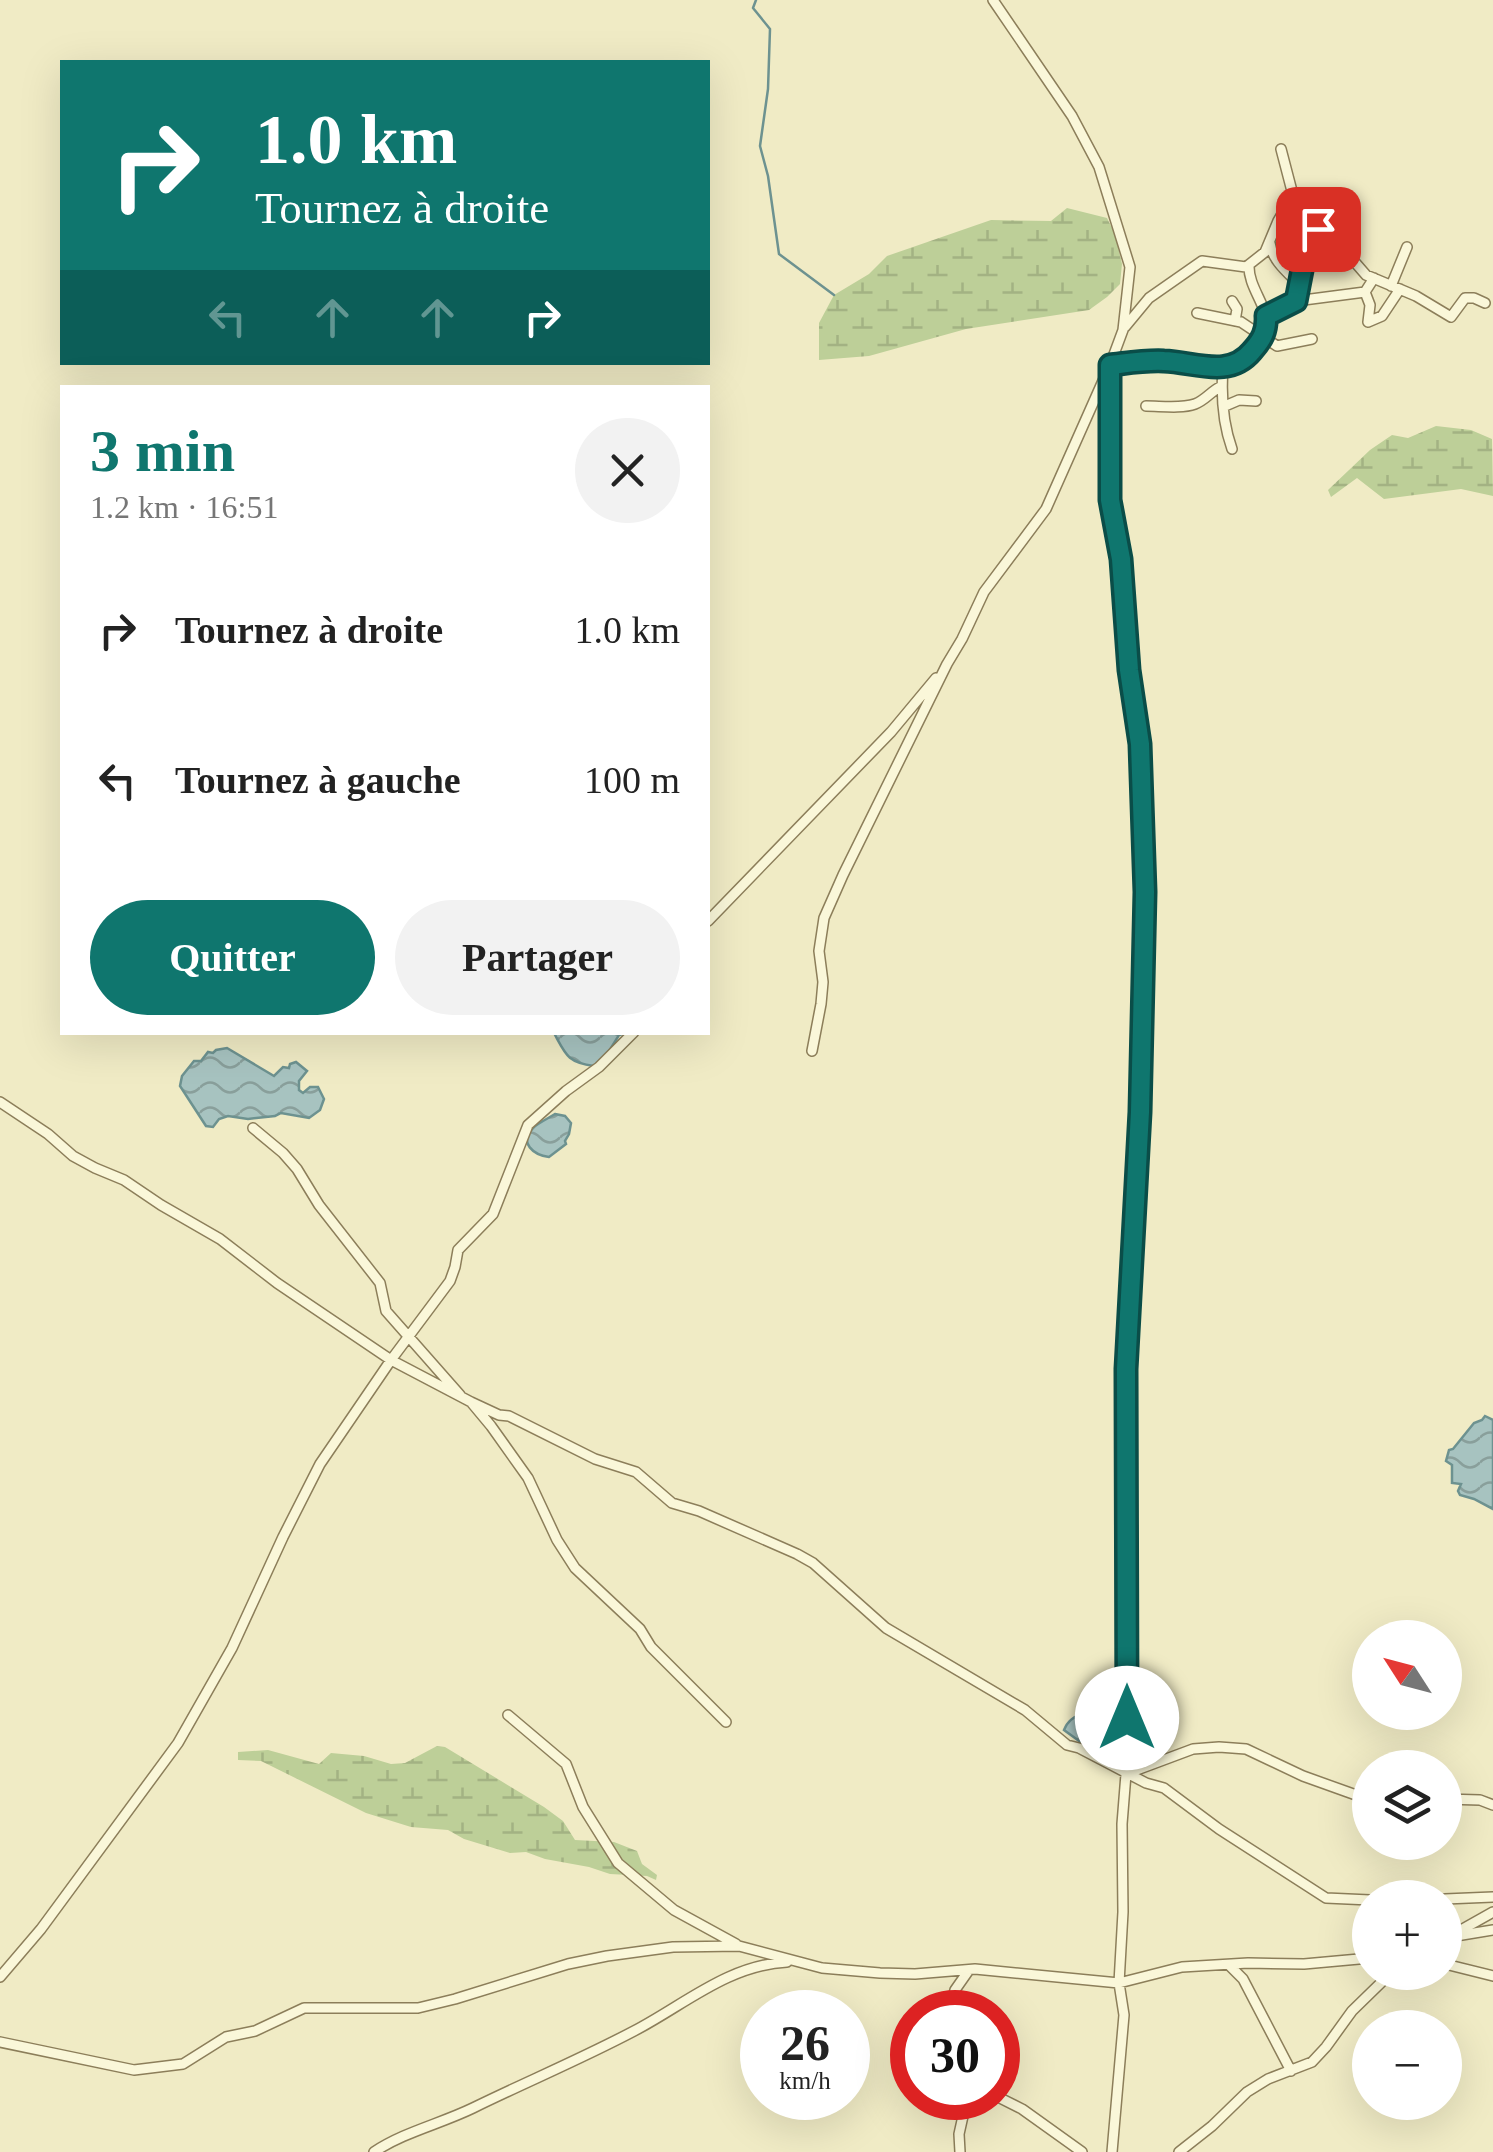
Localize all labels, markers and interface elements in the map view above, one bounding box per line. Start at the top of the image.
icon: right [90,100,220,230]
text: 1.0 km [255,101,457,178]
text: Tournez à droite [255,183,549,233]
pin [1276,187,1361,272]
icon: arrive [1291,202,1346,257]
icon: left [200,290,255,345]
icon: ahead [305,290,360,345]
icon: ahead [410,290,465,345]
icon: right [515,290,570,345]
text: 3 min [90,418,235,484]
button: close [575,418,680,523]
text: 1.2 km · 16:51 [90,489,278,525]
icon: right [90,603,145,658]
text: Tournez à droite [175,609,443,651]
text: 1.0 km [574,609,680,651]
icon: left [90,753,145,808]
text: Tournez à gauche [175,759,461,801]
text: 100 m [584,759,680,801]
button: Quitter [90,900,375,1015]
button: Partager [395,900,680,1015]
north arrow [1352,1620,1462,1730]
map controls [1352,1620,1462,2120]
position arrow [1075,1666,1179,1770]
button: layers [1352,1750,1462,1860]
button: + [1352,1880,1462,1990]
speed limit sign: 30 [890,1990,1020,2120]
button: − [1352,2010,1462,2120]
text: 26 [780,2015,830,2071]
text: km/h [779,2067,831,2094]

